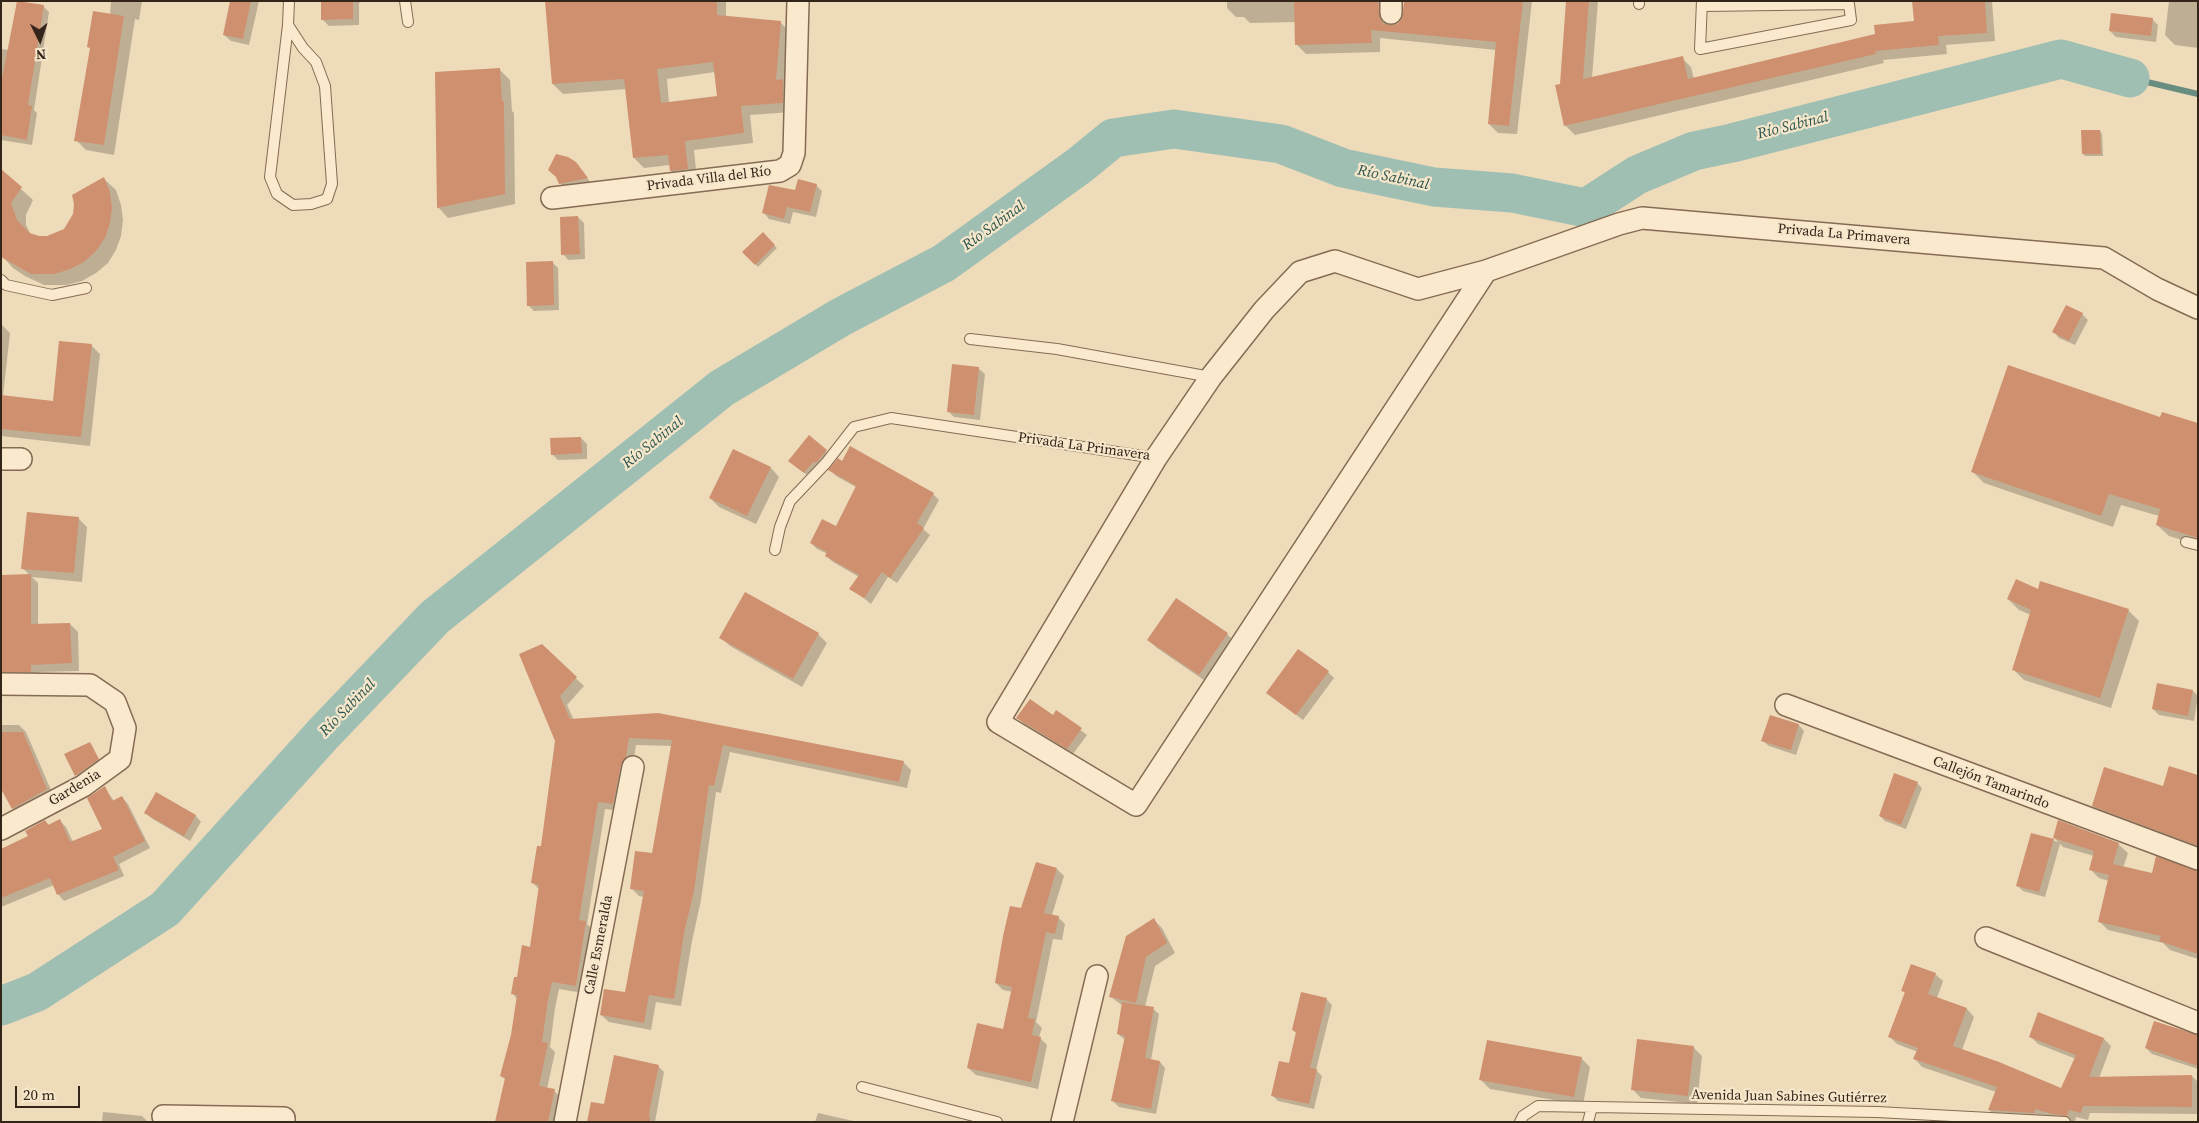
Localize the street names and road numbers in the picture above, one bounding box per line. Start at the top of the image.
street label: Privada Villa del Río [646,163,772,195]
street label: Privada La Primavera [1777,221,1911,249]
street label: Privada La Primavera [1017,429,1151,465]
street label: Callejón Tamarindo [1930,753,2052,813]
street label: Gardenia [46,766,104,810]
street label: Calle Esmeralda [581,894,617,996]
street label: Avenida Juan Sabines Gutiérrez [1691,1087,1887,1107]

